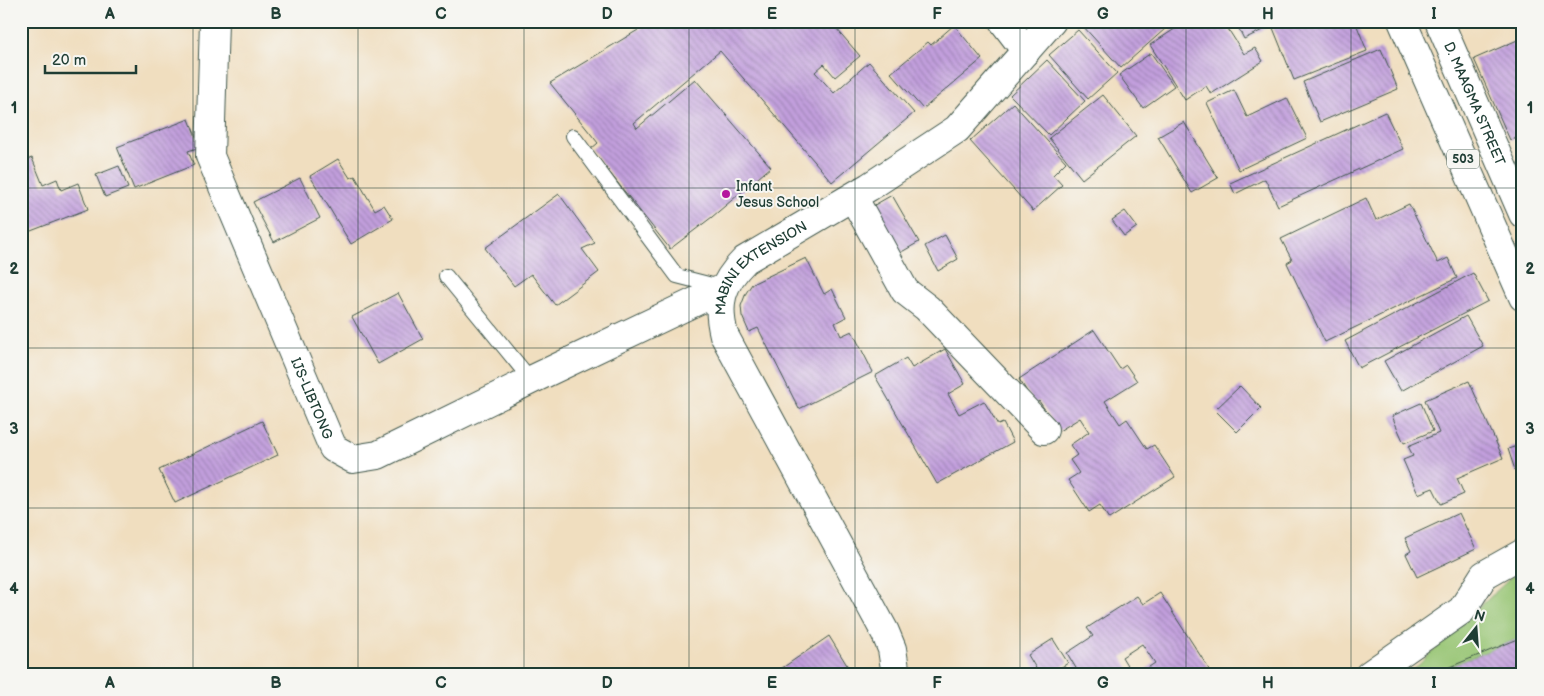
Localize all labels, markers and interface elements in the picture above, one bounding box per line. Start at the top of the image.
text: A [104,5,115,24]
text: B [270,5,282,24]
text: C [435,5,447,24]
text: D [601,5,613,24]
text: E [767,5,777,24]
text: F [932,5,942,24]
text: G [1097,5,1109,24]
text: H [1262,5,1274,24]
text: I [1431,5,1437,24]
street label: D. MAAGMA STREET [1440,39,1509,169]
scale bar [45,42,136,74]
text: 20 m [52,51,86,70]
text: 1 [11,99,17,118]
text: 1 [1527,99,1533,118]
road number: 503 [1447,150,1479,168]
place label: Infant Jesus School [736,178,819,211]
marker: Infant Jesus School [720,188,732,200]
street label: MABINI EXTENSION [712,217,810,315]
text: 2 [9,260,19,279]
text: 2 [1525,260,1535,279]
street label: IJS-LIBTONG [287,355,336,442]
text: 3 [9,420,19,439]
text: 3 [1525,420,1535,439]
text: 4 [9,580,19,599]
text: 4 [1525,580,1535,599]
north arrow [1452,604,1502,654]
text: N [1472,606,1487,626]
text: A [104,674,115,693]
text: B [270,674,282,693]
text: C [435,674,447,693]
text: D [601,674,613,693]
text: E [767,674,777,693]
text: F [932,674,942,693]
text: G [1097,674,1109,693]
text: H [1262,674,1274,693]
text: I [1431,674,1437,693]

